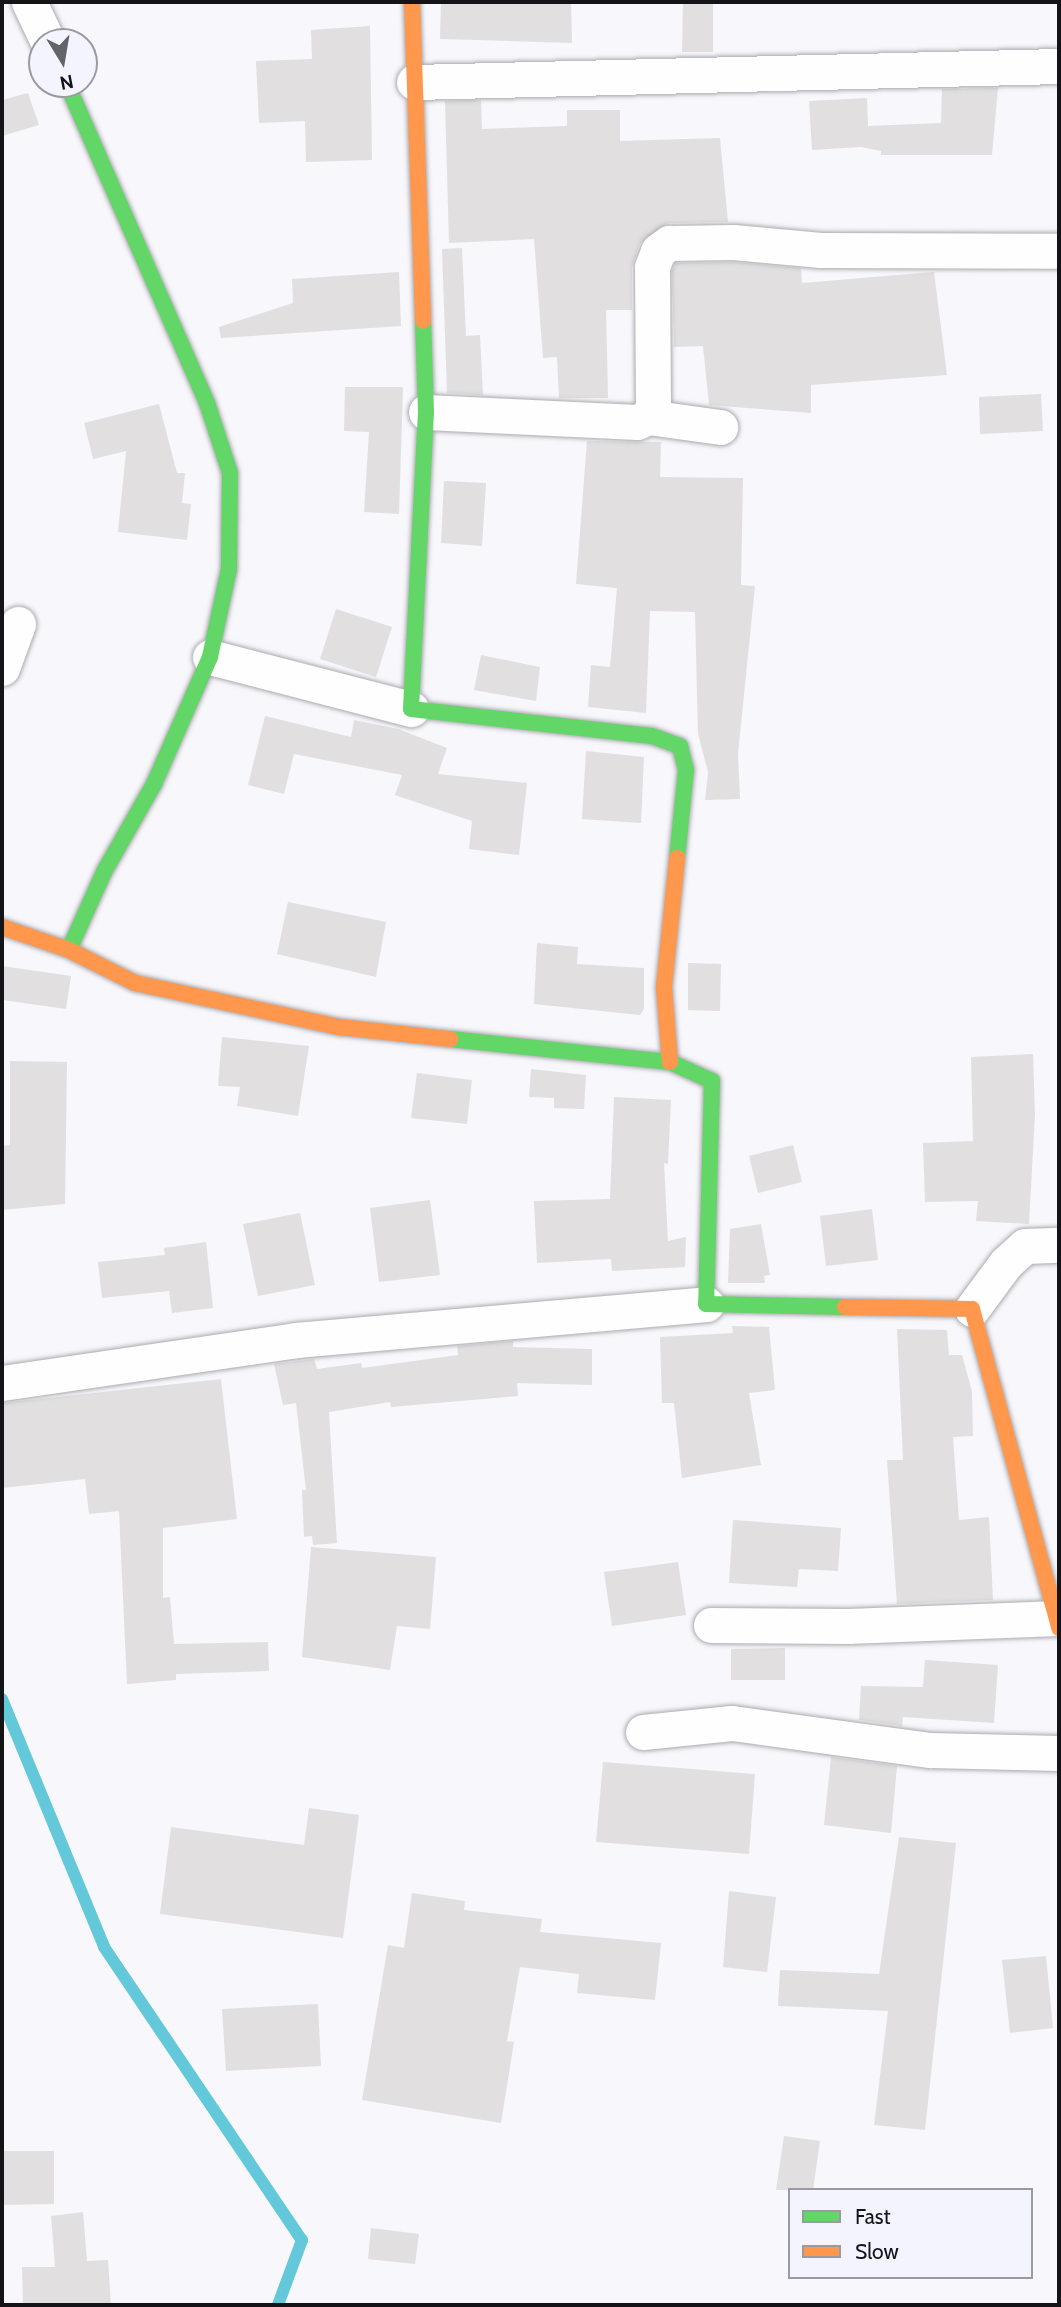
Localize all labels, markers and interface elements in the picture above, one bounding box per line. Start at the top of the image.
north arrow [28,28,98,98]
text: N [58,70,76,95]
legend [788,2188,1033,2279]
text: Fast [855,2204,891,2229]
text: Slow [855,2239,899,2264]

